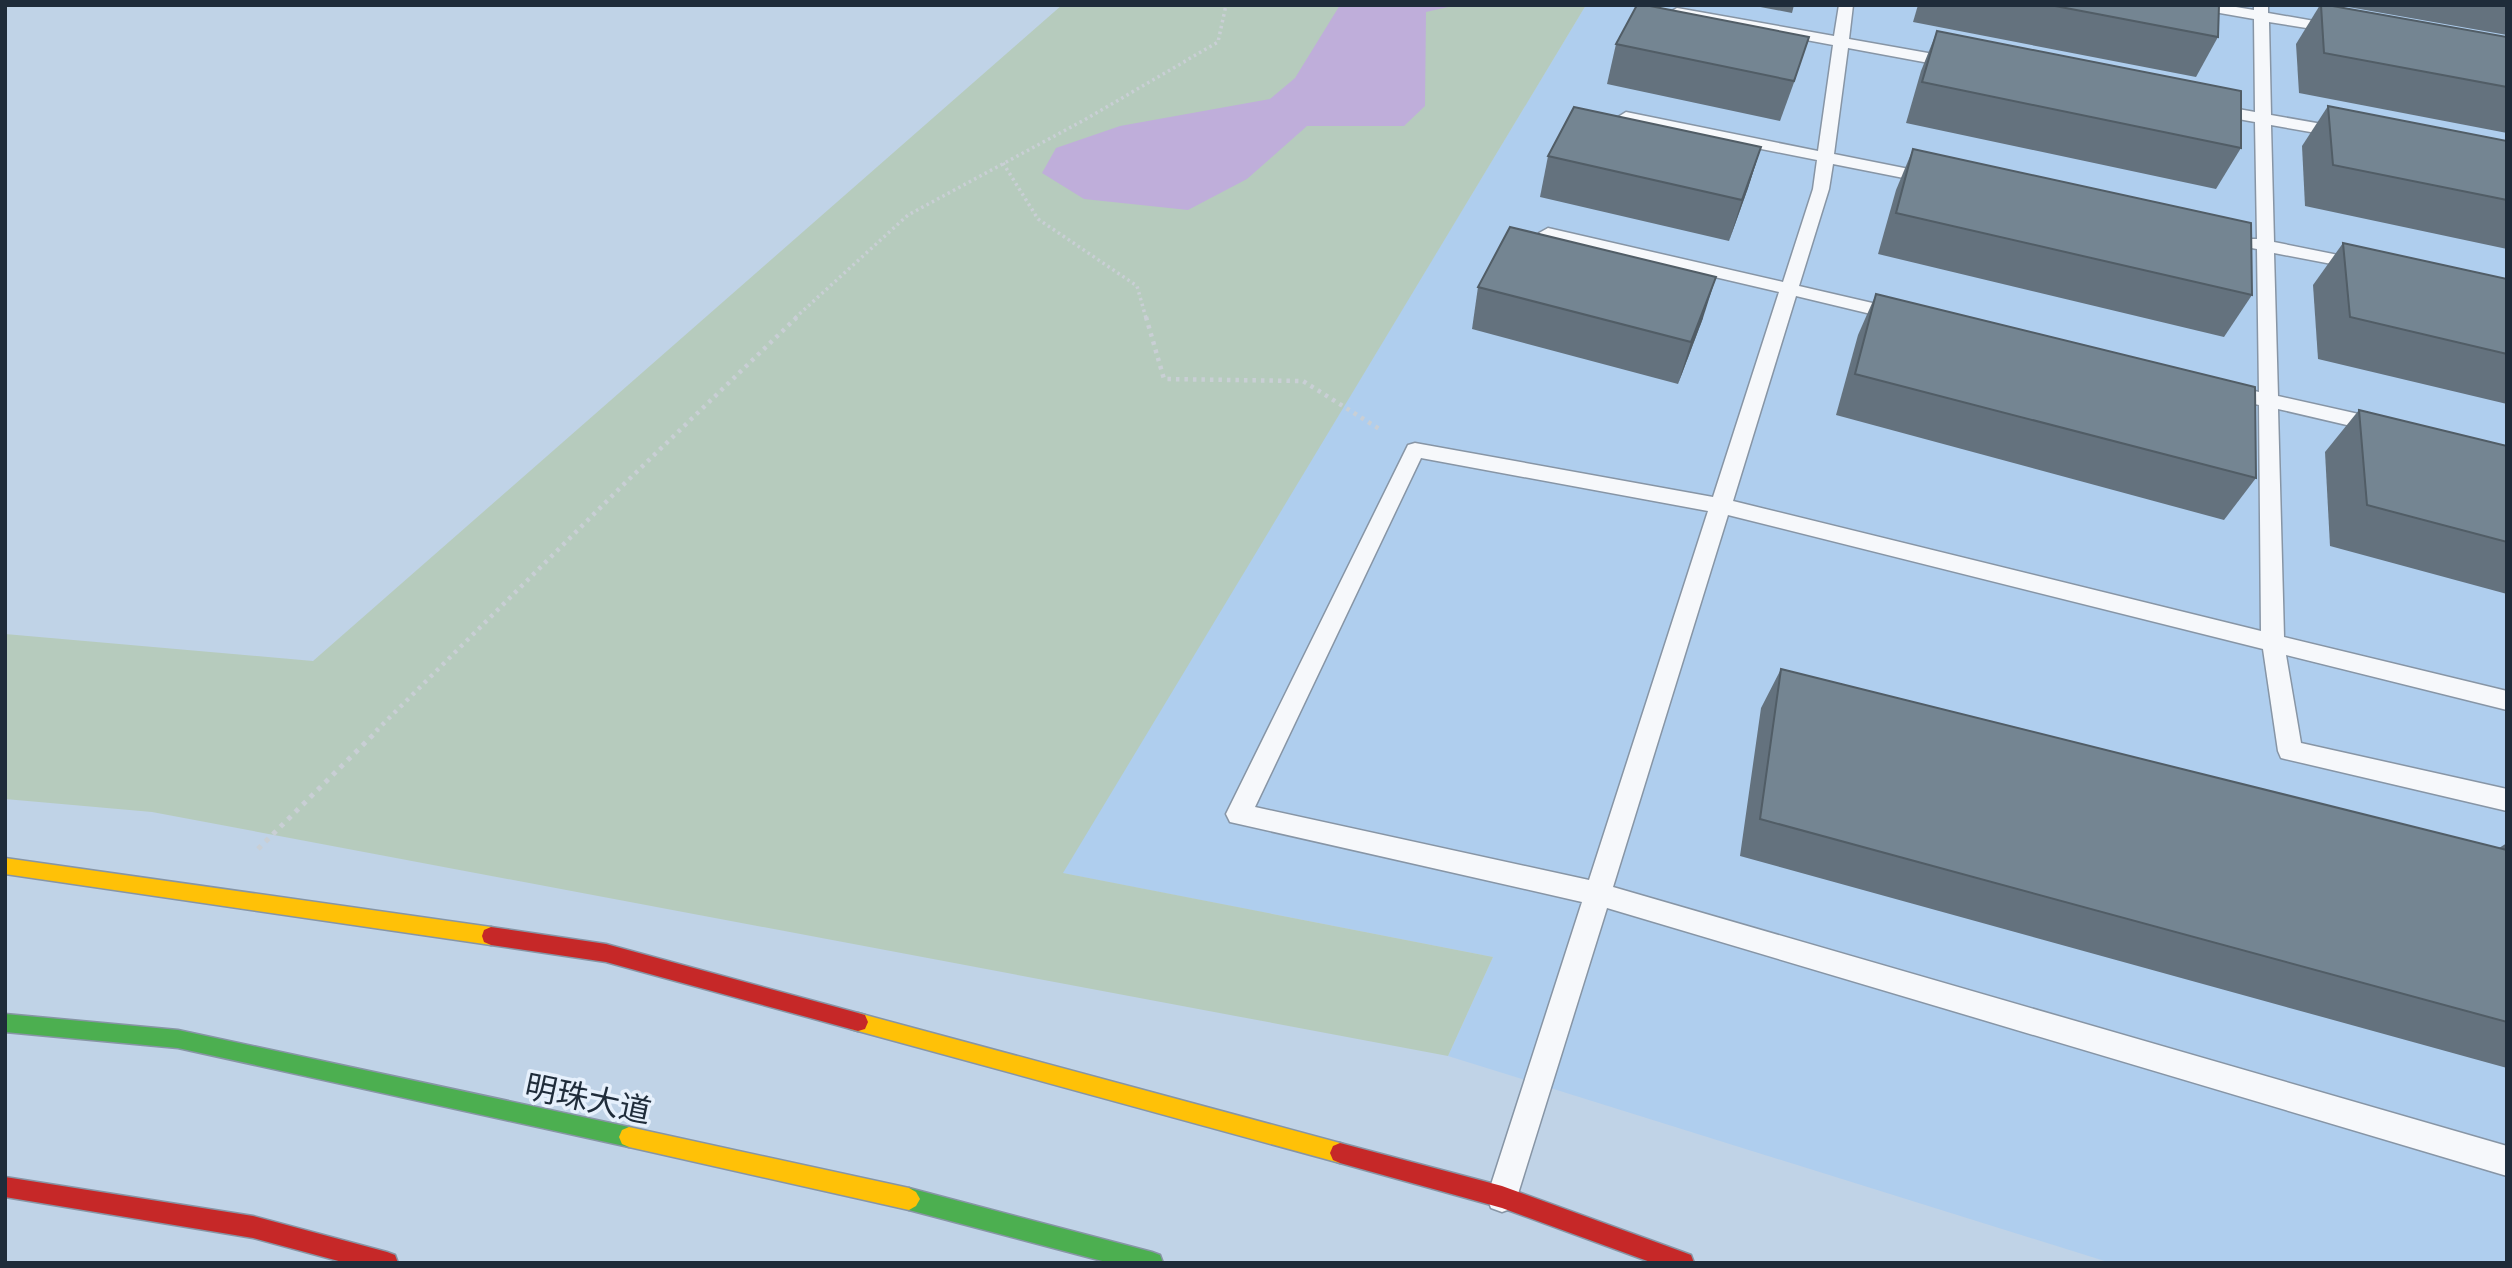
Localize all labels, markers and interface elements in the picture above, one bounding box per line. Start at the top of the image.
street label: 明珠大道 [521,1064,655,1132]

